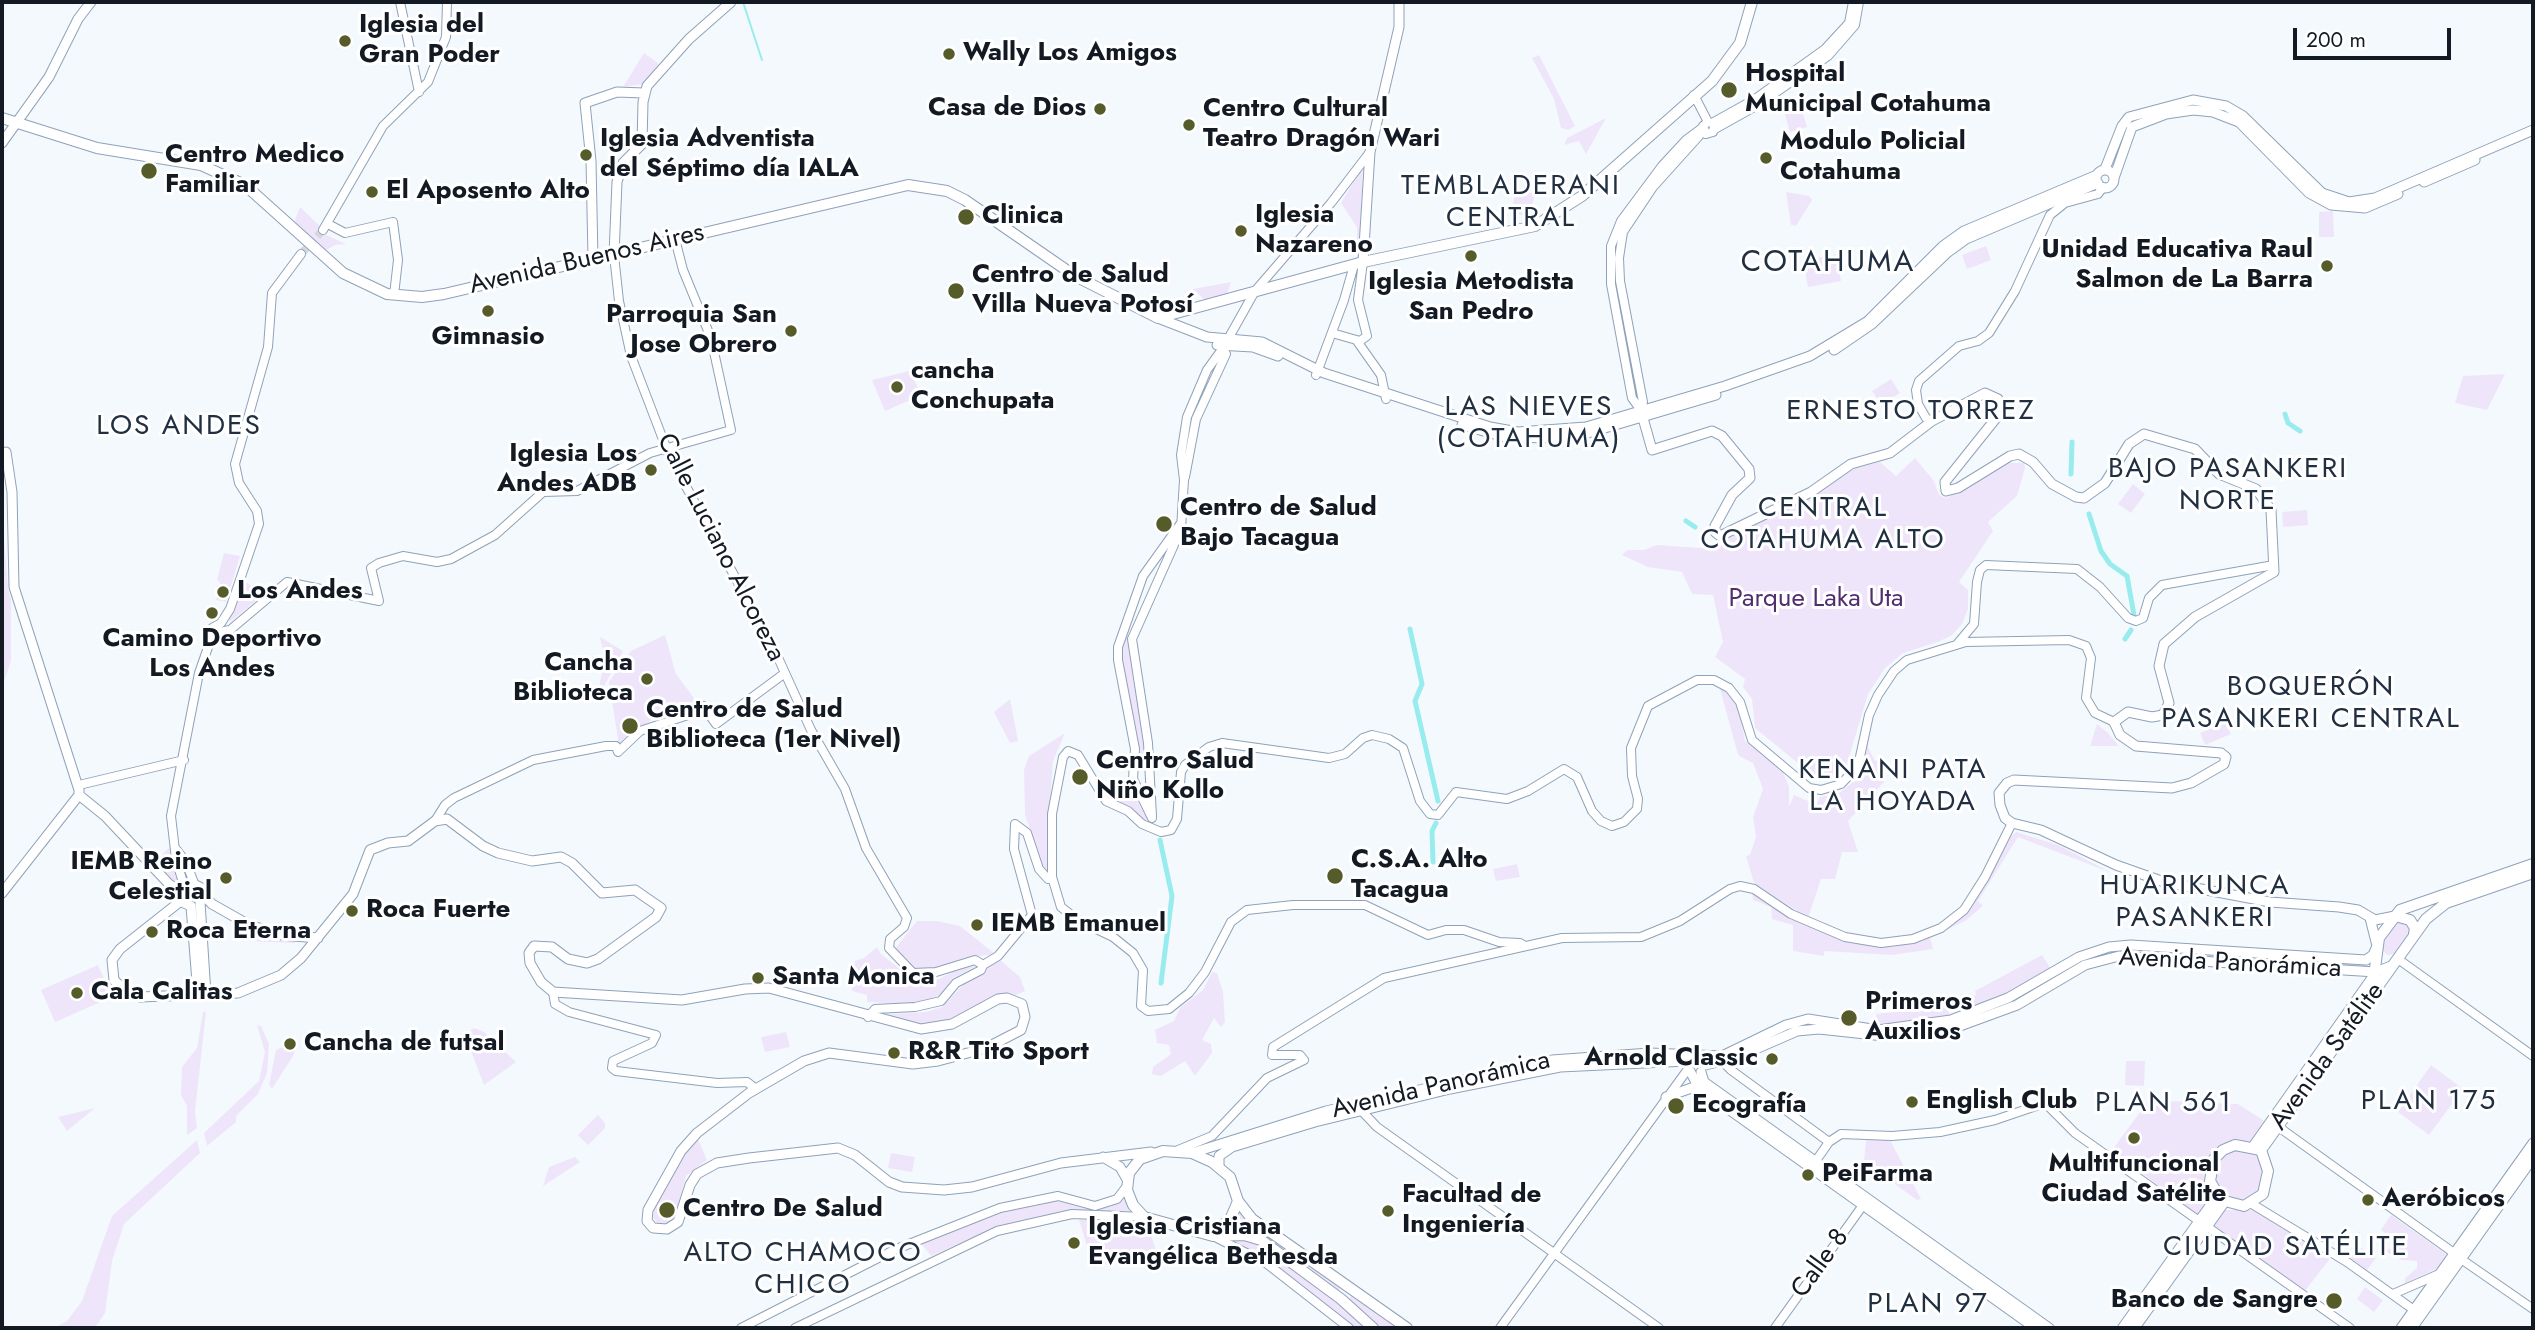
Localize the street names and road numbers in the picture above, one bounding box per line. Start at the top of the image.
street label: Avenida Buenos Aires [467,218,707,302]
street label: Calle Luciano Alcoreza [649,429,791,667]
street label: Avenida Panorámica [2118,943,2342,985]
street label: Avenida Satélite [2264,977,2392,1137]
street label: Avenida Panorámica [1329,1046,1553,1126]
street label: Calle 8 [1786,1223,1856,1305]

